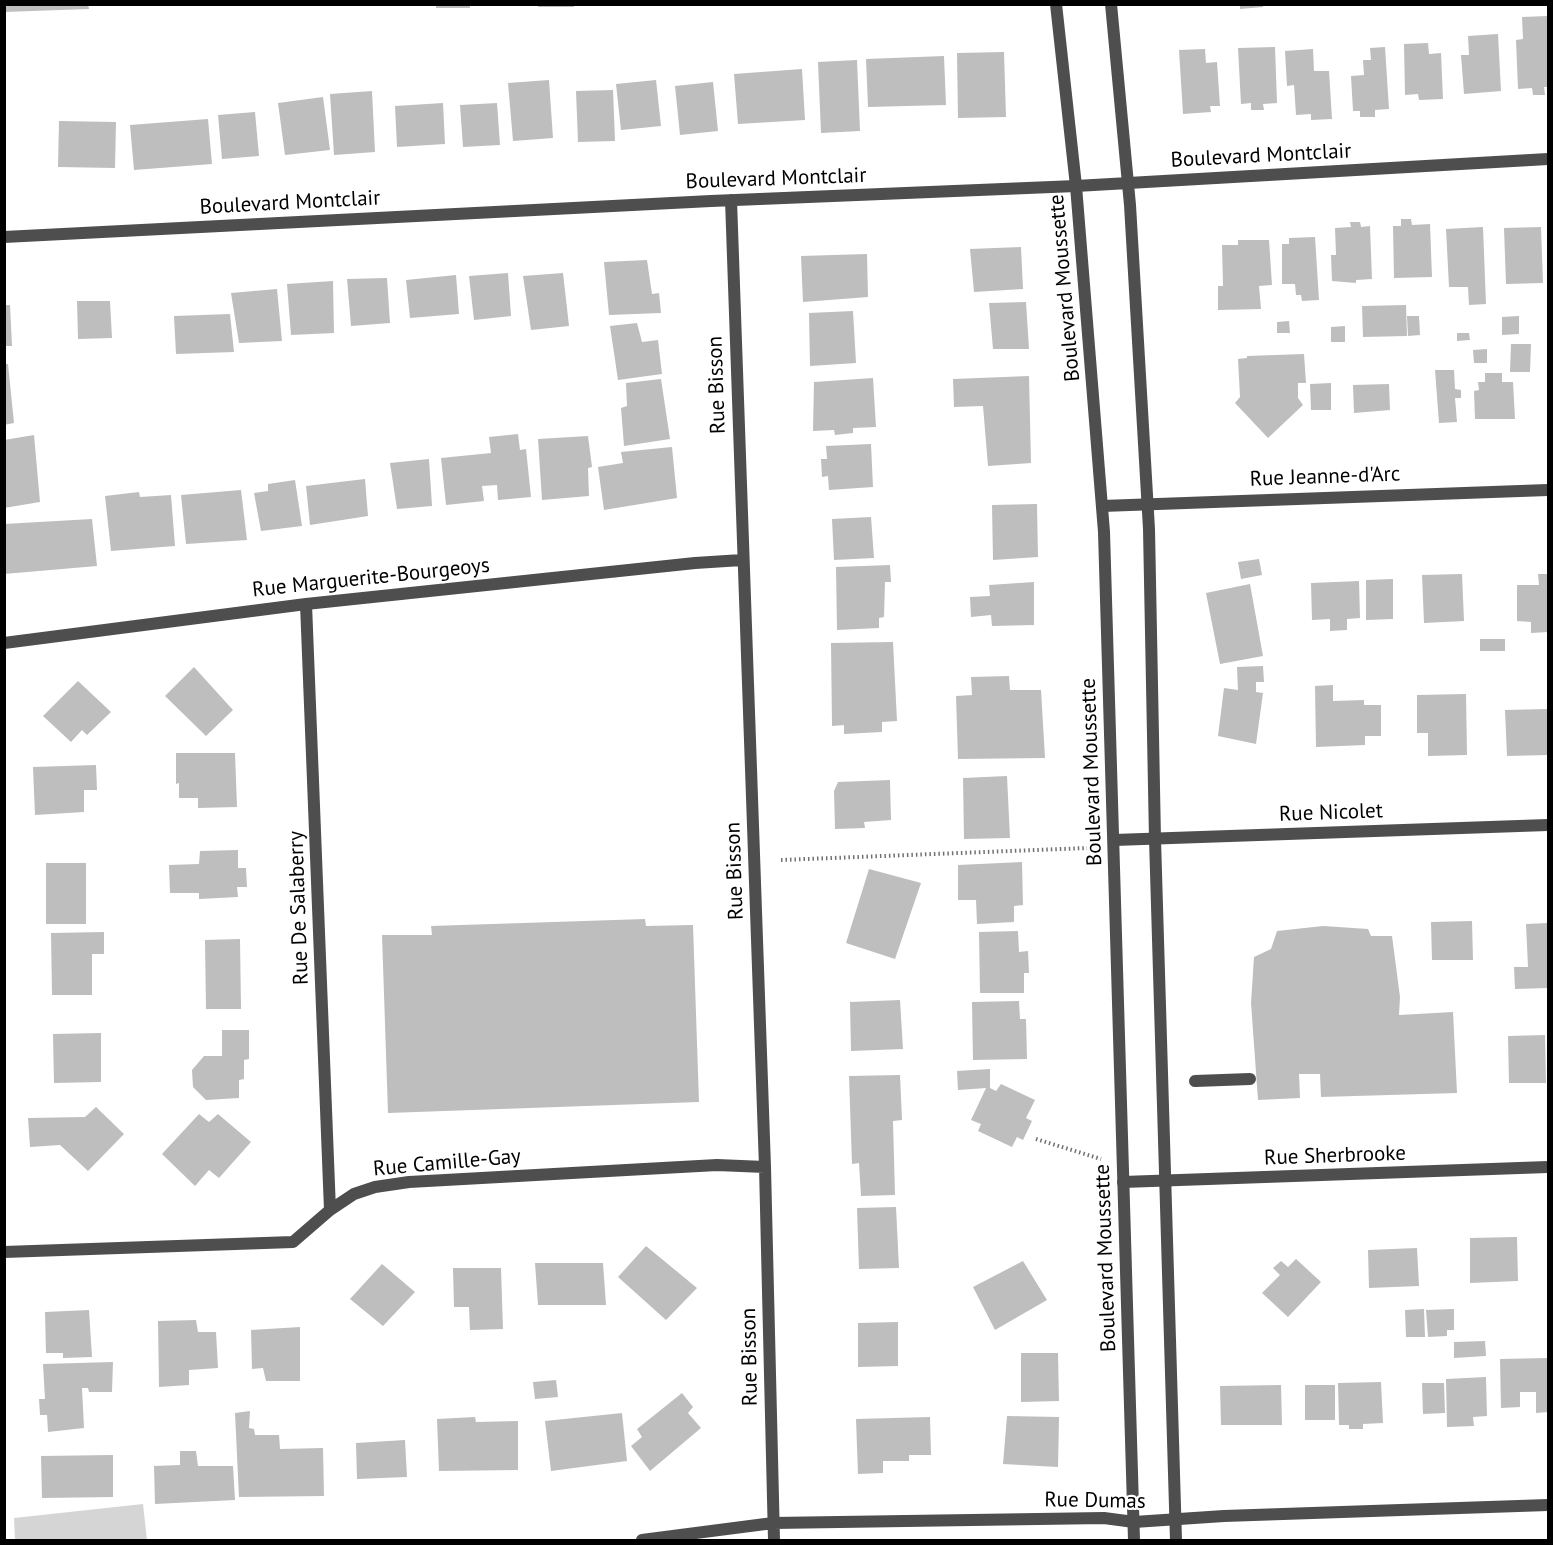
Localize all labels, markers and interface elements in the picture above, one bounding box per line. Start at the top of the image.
street label: Boulevard Montclair [1170,139,1352,173]
street label: Boulevard Montclair [685,163,867,195]
street label: Boulevard Montclair [199,186,381,220]
street label: Boulevard Moussette [1044,193,1086,383]
street label: Rue Bisson [703,335,731,435]
street label: Rue Jeanne-d'Arc [1249,462,1401,492]
street label: Rue Marguerite-Bourgeoys [251,553,491,603]
street label: Boulevard Moussette [1076,678,1108,866]
street label: Rue Nicolet [1279,799,1383,827]
street label: Rue Bisson [721,821,749,921]
street label: Rue De Salaberry [284,831,314,985]
street label: Rue Sherbrooke [1264,1141,1406,1171]
street label: Rue Camille-Gay [372,1144,522,1182]
street label: Boulevard Moussette [1090,1164,1122,1352]
street label: Rue Bisson [737,1308,763,1406]
street label: Rue Dumas [1044,1488,1146,1514]

